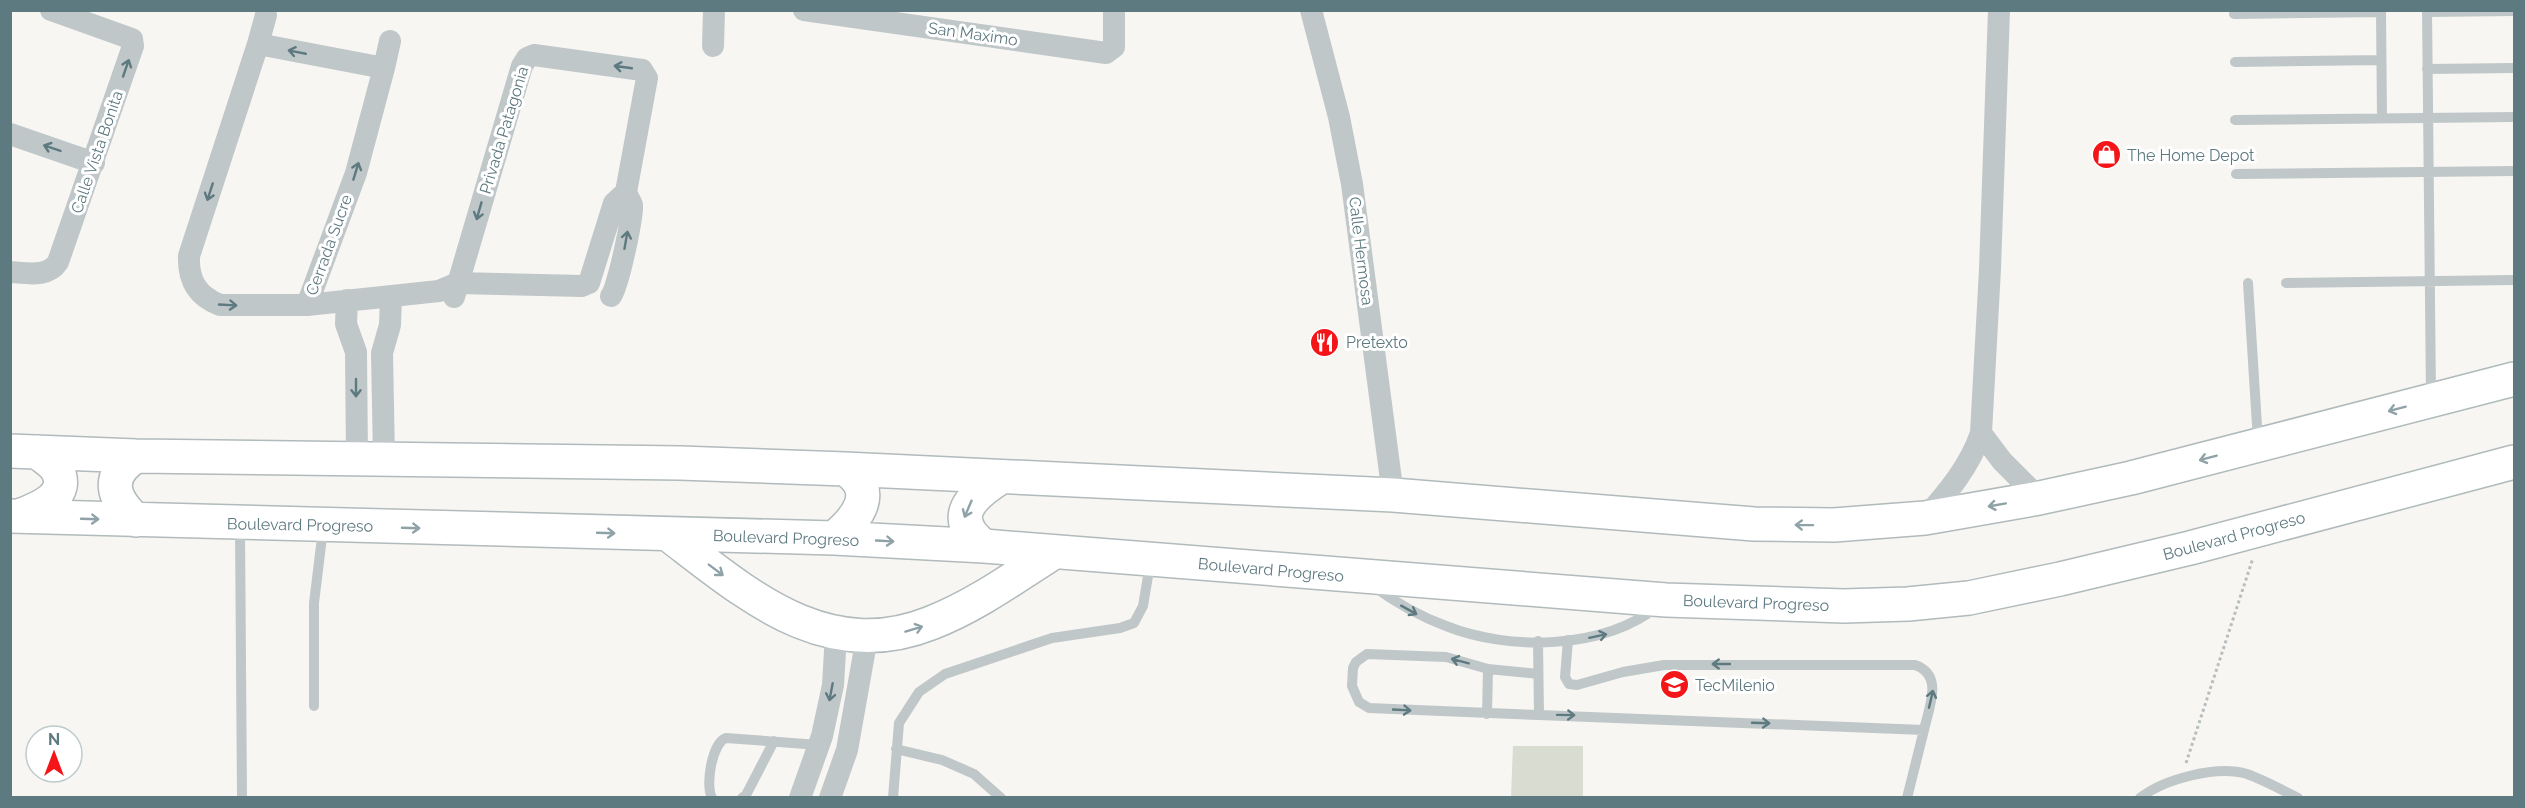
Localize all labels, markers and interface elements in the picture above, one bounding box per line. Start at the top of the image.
street label: San Maximo [927,18,1019,50]
one-way arrow [288,46,307,57]
one-way arrow [121,59,132,78]
one-way arrow [613,62,633,73]
street label: Privada Patagonia [476,64,532,196]
street label: Calle Vista Bonita [67,88,127,216]
shop icon: The Home Depot [2090,139,2122,171]
one-way arrow [43,142,62,153]
place label: The Home Depot [2127,146,2255,165]
one-way arrow [351,162,362,181]
one-way arrow [203,182,214,201]
street label: Cerrada Sucre [302,192,356,298]
street label: Calle Hermosa [1345,196,1377,306]
one-way arrow [473,201,484,220]
one-way arrow [621,231,632,250]
one-way arrow [218,299,238,310]
restaurant icon: Pretexto [1309,326,1341,358]
place label: Pretexto [1346,333,1408,352]
one-way arrow [350,378,362,398]
one-way arrow [2388,403,2407,415]
one-way arrow [2199,452,2218,464]
one-way arrow [962,499,973,517]
one-way arrow [1988,500,2008,511]
street label: Boulevard Progreso [2161,508,2307,564]
one-way arrow [79,513,99,524]
street label: Boulevard Progreso [227,514,373,536]
one-way arrow [1794,519,1814,531]
one-way arrow [400,522,420,533]
street label: Boulevard Progreso [713,526,859,550]
one-way arrow [595,527,615,539]
one-way arrow [874,535,894,546]
street label: Boulevard Progreso [1197,554,1345,586]
one-way arrow [707,564,723,576]
street label: Boulevard Progreso [1683,591,1829,615]
one-way arrow [1400,604,1417,616]
one-way arrow [904,623,923,634]
one-way arrow [1589,629,1608,641]
one-way arrow [1451,654,1470,666]
one-way arrow [1711,658,1731,670]
school or university icon: TecMilenio [1658,669,1690,701]
place label: TecMilenio [1695,676,1775,695]
one-way arrow [825,682,836,701]
one-way arrow [1925,689,1937,708]
one-way arrow [1391,704,1411,715]
one-way arrow [1556,709,1576,721]
one-way arrow [1750,717,1770,728]
north arrow [24,724,84,784]
text: N [48,730,60,749]

